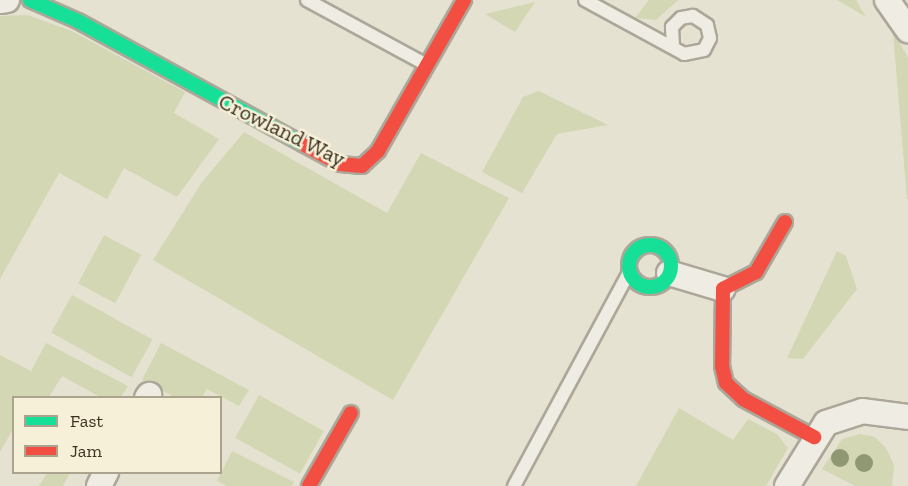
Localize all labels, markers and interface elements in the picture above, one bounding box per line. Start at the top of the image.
street label: Crowland Way [214,88,350,172]
legend [12,396,222,474]
text: Fast [70,410,103,432]
text: Jam [70,440,102,462]

